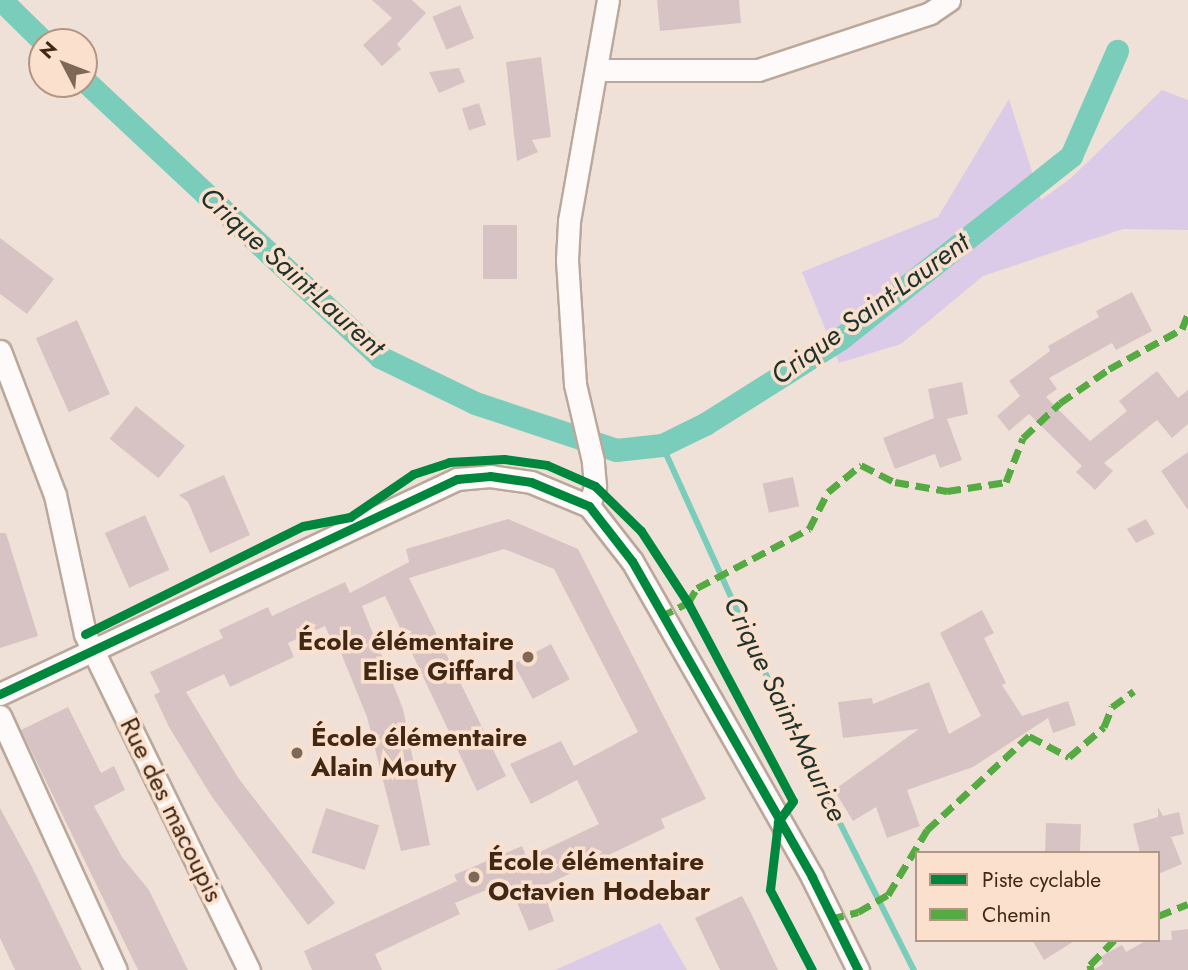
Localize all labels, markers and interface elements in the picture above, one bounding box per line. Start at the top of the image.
north arrow [28,28,98,98]
text: N [33,35,64,65]
water label: Crique Saint-Laurent [193,180,391,364]
water label: Crique Saint-Laurent [764,226,976,392]
water label: Crique Saint-Maurice [716,591,854,827]
place label: École élémentaire Elise Giffard [298,626,514,688]
marker: École élémentaire Elise Giffard [520,649,536,665]
street label: Rue des macoupis [113,713,229,907]
place label: École élémentaire Alain Mouty [311,722,527,784]
marker: École élémentaire Alain Mouty [289,745,305,761]
place label: École élémentaire Octavien Hodebar [488,846,710,908]
legend [915,851,1160,942]
text: Piste cyclable [982,865,1101,895]
marker: École élémentaire Octavien Hodebar [466,869,482,885]
text: Chemin [982,900,1051,930]

